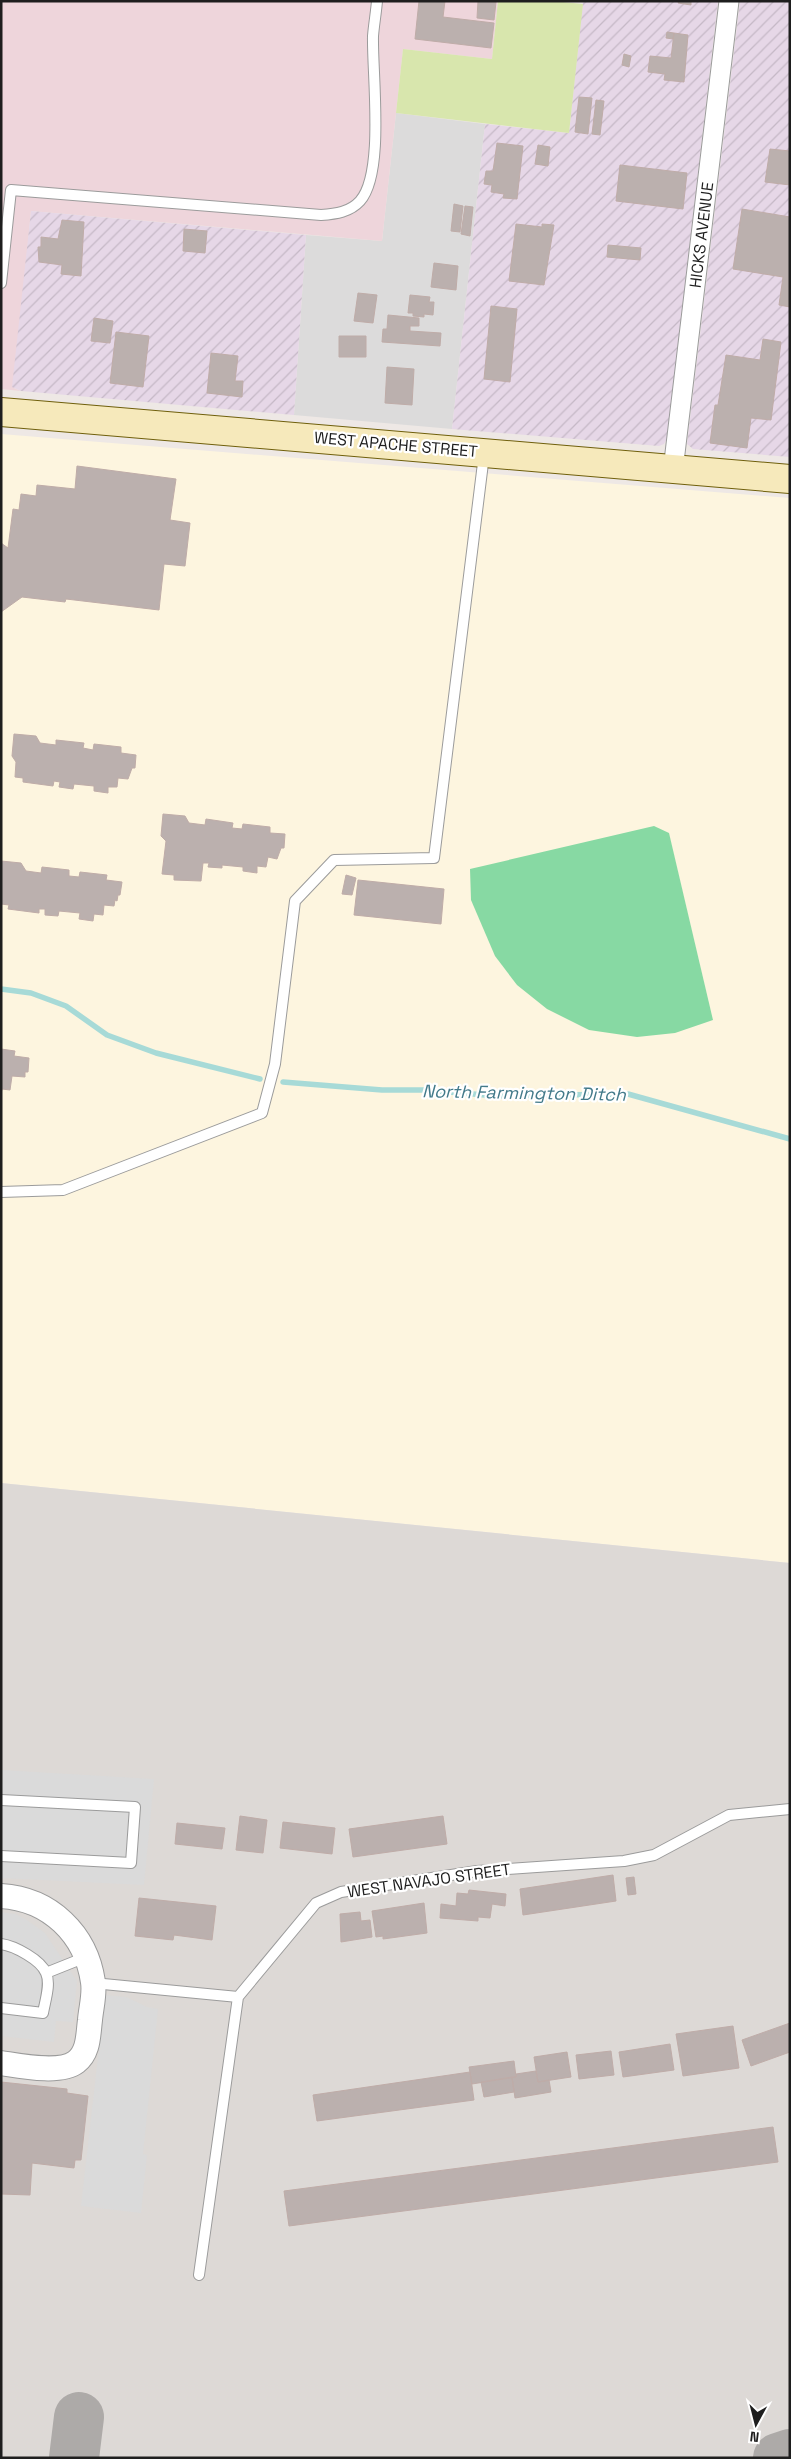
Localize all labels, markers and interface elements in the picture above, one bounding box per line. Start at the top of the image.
street label: HICKS AVENUE [685,181,718,289]
street label: WEST APACHE STREET [313,427,479,462]
water label: North Farmington Ditch [422,1079,627,1106]
street label: WEST NAVAJO STREET [346,1859,512,1902]
north arrow [731,2399,781,2449]
text: N [749,2427,760,2446]

